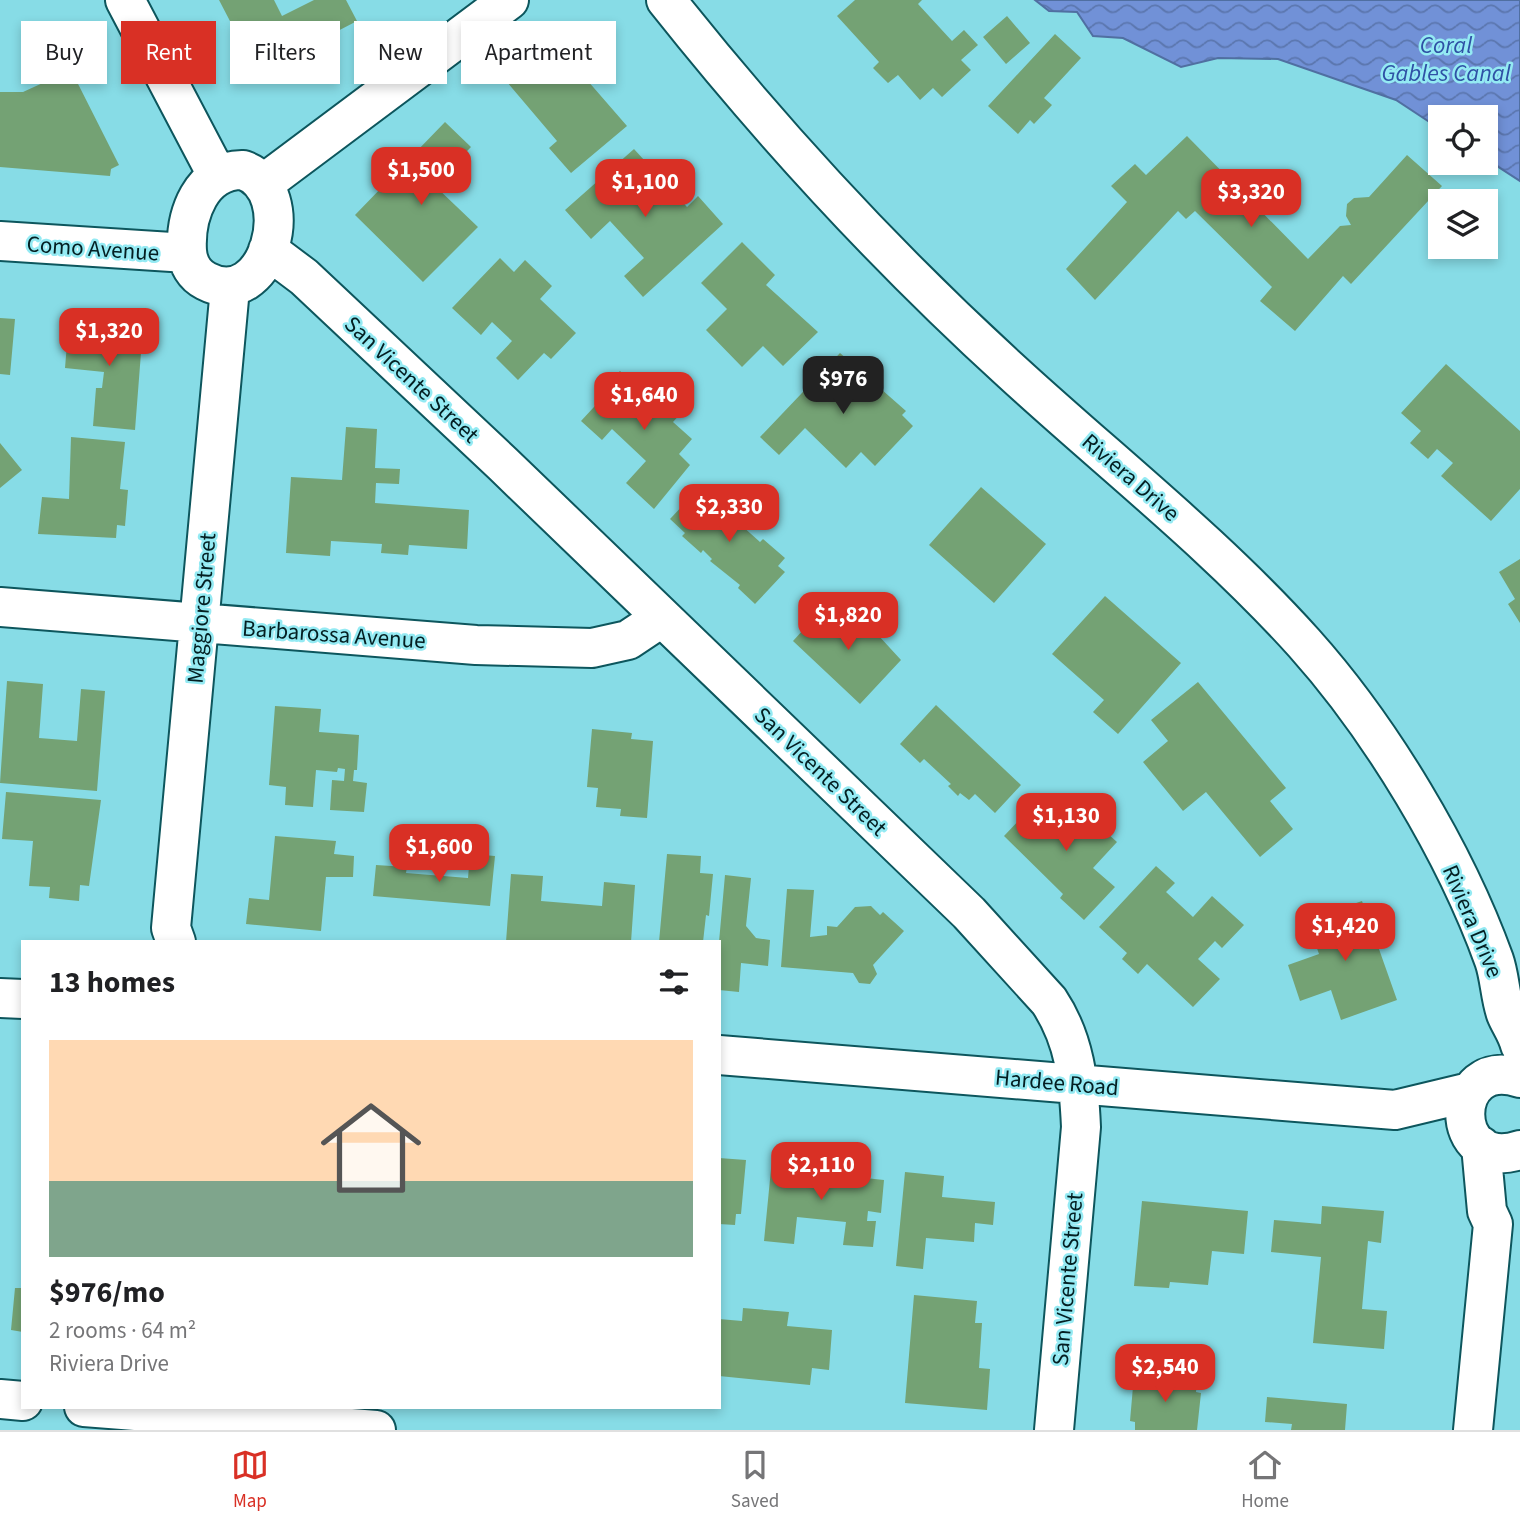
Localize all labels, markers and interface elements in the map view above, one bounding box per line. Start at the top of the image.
chip: Buy [21,21,107,84]
chip: Rent [121,21,216,84]
chip: Filters [230,21,340,84]
chip: New [354,21,447,84]
chip: Apartment [461,21,616,84]
water label: Coral Gables Canal [1381,28,1511,91]
map controls [1428,105,1498,259]
button: locate [1428,105,1498,175]
pin: $1,500 [364,148,478,207]
text: $1,500 [387,153,455,186]
pin: $1,100 [588,160,702,219]
text: $1,100 [611,165,679,198]
pin: $3,320 [1194,170,1308,229]
text: $3,320 [1217,175,1285,208]
button: layers [1428,189,1498,259]
street label: Como Avenue [26,227,160,270]
pin: $1,320 [52,308,166,368]
street label: San Vicente Street [337,308,487,451]
text: $1,320 [75,314,143,347]
pin: $976 [802,356,884,416]
text: $976 [819,362,867,395]
pin: $1,640 [587,372,701,432]
text: $1,640 [610,378,678,411]
street label: Riviera Drive [1075,426,1187,529]
pin: $2,330 [672,484,786,544]
text: $2,330 [695,490,763,523]
street label: Maggiore Street [178,531,225,685]
pin: $1,820 [791,592,905,652]
text: $1,820 [814,598,882,631]
street label: Barbarossa Avenue [241,612,427,657]
street label: San Vicente Street [747,699,895,844]
pin: $1,130 [1009,794,1123,853]
text: $1,130 [1032,799,1100,832]
pin: $1,600 [382,824,496,884]
text: $1,600 [405,830,473,863]
street label: Riviera Drive [1434,860,1511,983]
pin: $1,420 [1288,904,1402,963]
text: $1,420 [1311,909,1379,942]
text: 13 homes [49,961,175,1004]
icon: filters [655,963,693,1001]
street label: Hardee Road [994,1061,1120,1104]
icon: home [308,1085,434,1211]
pin: $2,110 [764,1142,878,1202]
text: $2,110 [787,1148,855,1181]
street label: San Vicente Street [1043,1191,1092,1367]
text: $976/mo [49,1271,165,1314]
text: 2 rooms · 64 m² [49,1314,196,1347]
pin: $2,540 [1108,1344,1222,1404]
text: Riviera Drive [49,1347,169,1380]
text: $2,540 [1131,1350,1199,1383]
tab: Map [231,1446,269,1515]
tab: Saved [731,1446,779,1515]
tab: Home [1241,1446,1289,1515]

